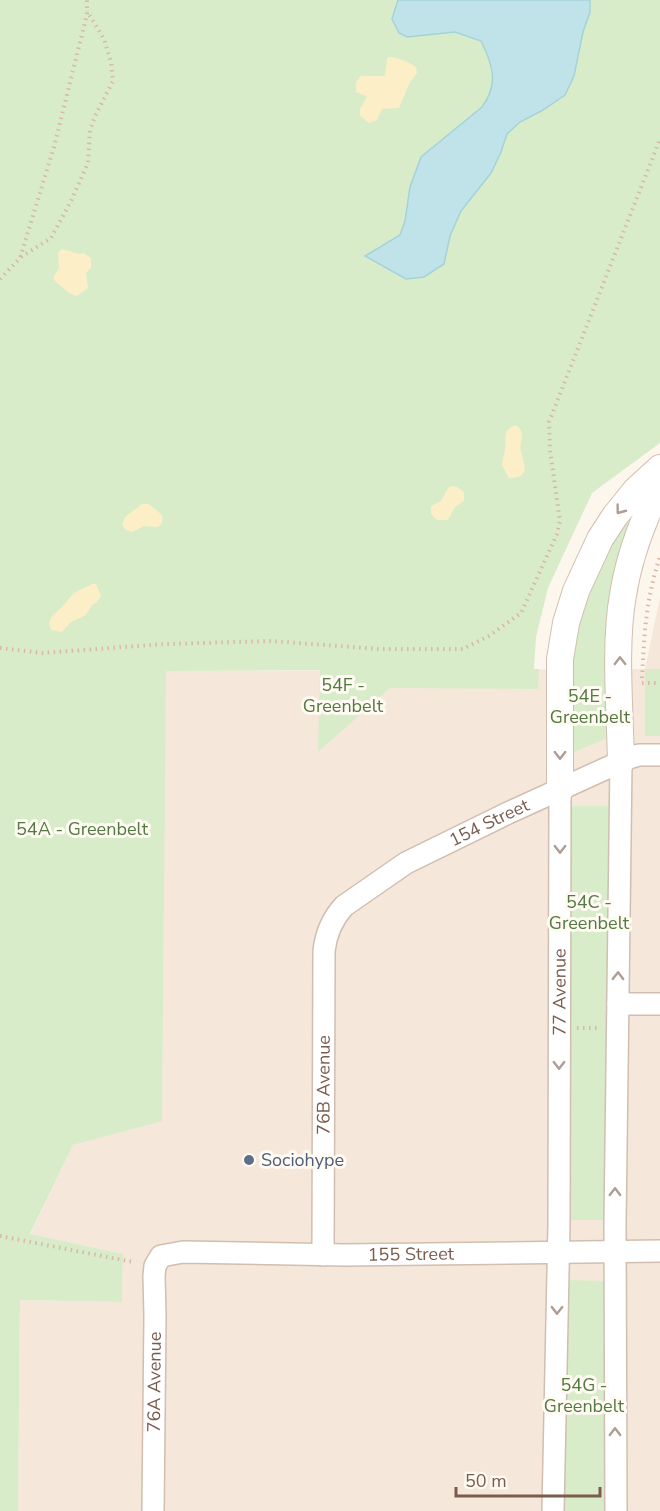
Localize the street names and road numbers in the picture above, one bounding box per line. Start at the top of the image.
street label: 154 Street [445,793,534,852]
street label: 77 Avenue [547,948,572,1036]
street label: 76B Avenue [311,1035,336,1135]
street label: 155 Street [368,1242,455,1267]
street label: 76A Avenue [142,1332,167,1432]

